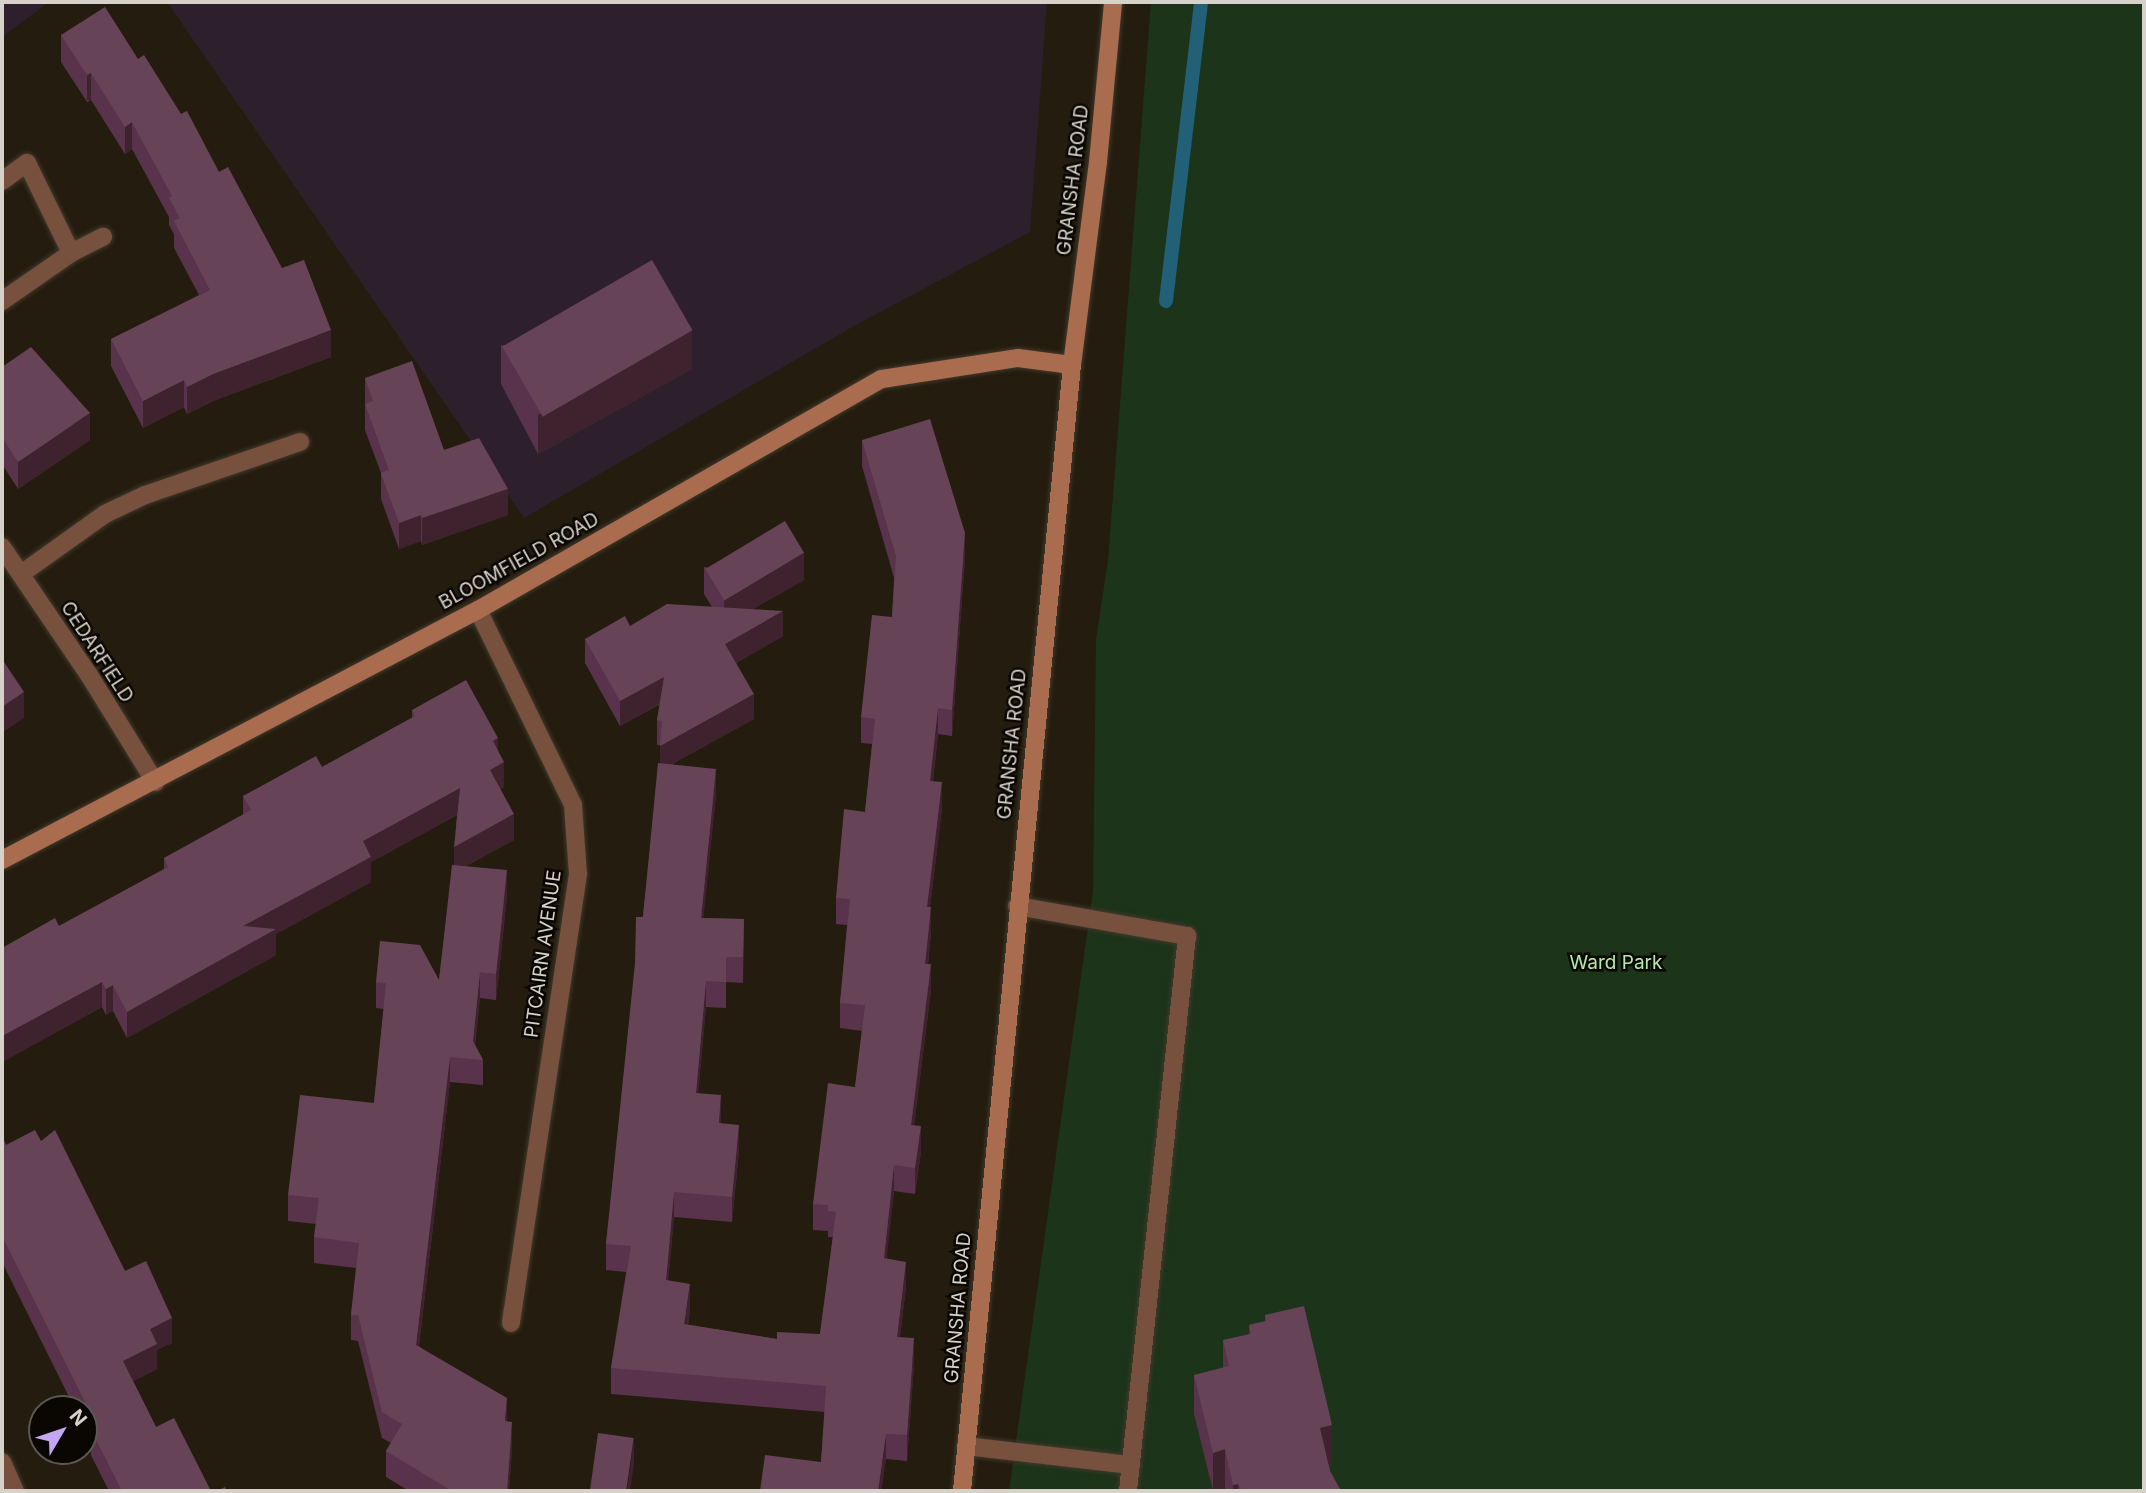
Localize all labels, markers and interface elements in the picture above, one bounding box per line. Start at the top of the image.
street label: GRANSHA ROAD [1052,103,1094,257]
street label: BLOOMFIELD ROAD [435,508,603,614]
street label: CEDARFIELD [56,597,138,707]
street label: GRANSHA ROAD [993,667,1031,821]
street label: PITCAIRN AVENUE [520,869,566,1039]
park label: Ward Park [1570,952,1662,974]
street label: GRANSHA ROAD [940,1232,976,1384]
north arrow [28,1395,98,1465]
text: N [65,1405,92,1431]

